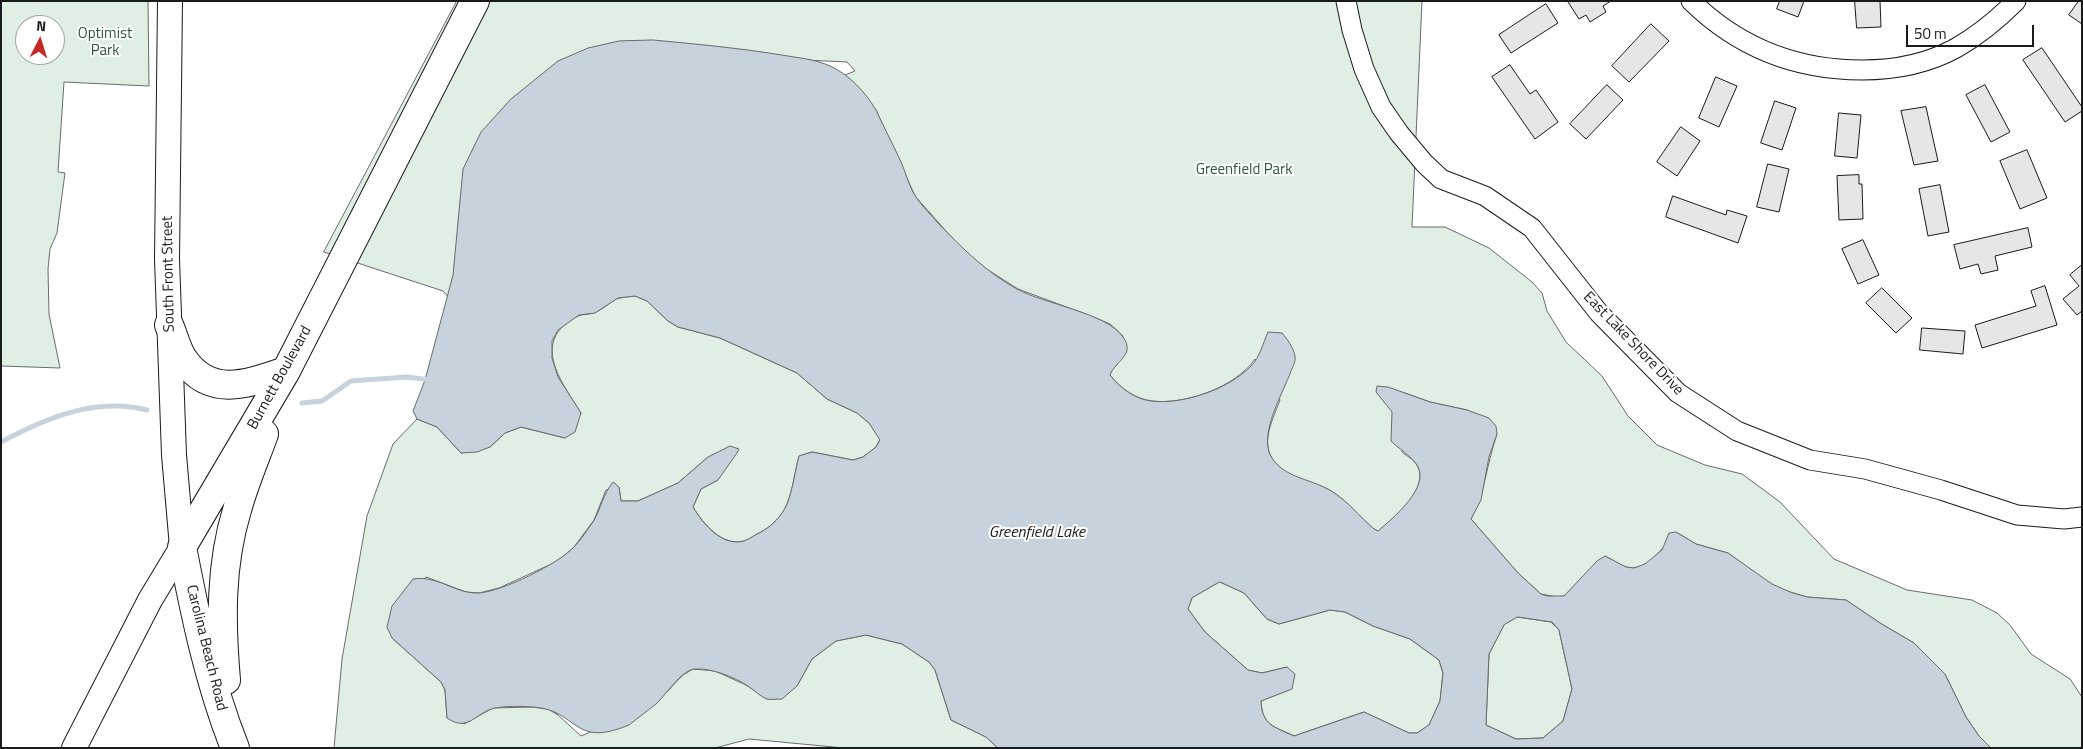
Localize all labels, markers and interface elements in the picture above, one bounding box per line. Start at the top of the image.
north arrow [15,15,65,65]
text: N [36,15,47,36]
scale bar [1908,15,2036,47]
text: 50 m [1914,22,1947,45]
park label: Optimist Park [78,25,132,60]
park label: Greenfield Park [1196,161,1292,179]
street label: South Front Street [159,216,179,332]
street label: East Lake Shore Drive [1579,289,1687,399]
street label: Burnett Boulevard [244,323,316,433]
water label: Greenfield Lake [989,523,1085,543]
street label: Carolina Beach Road [182,583,230,713]

